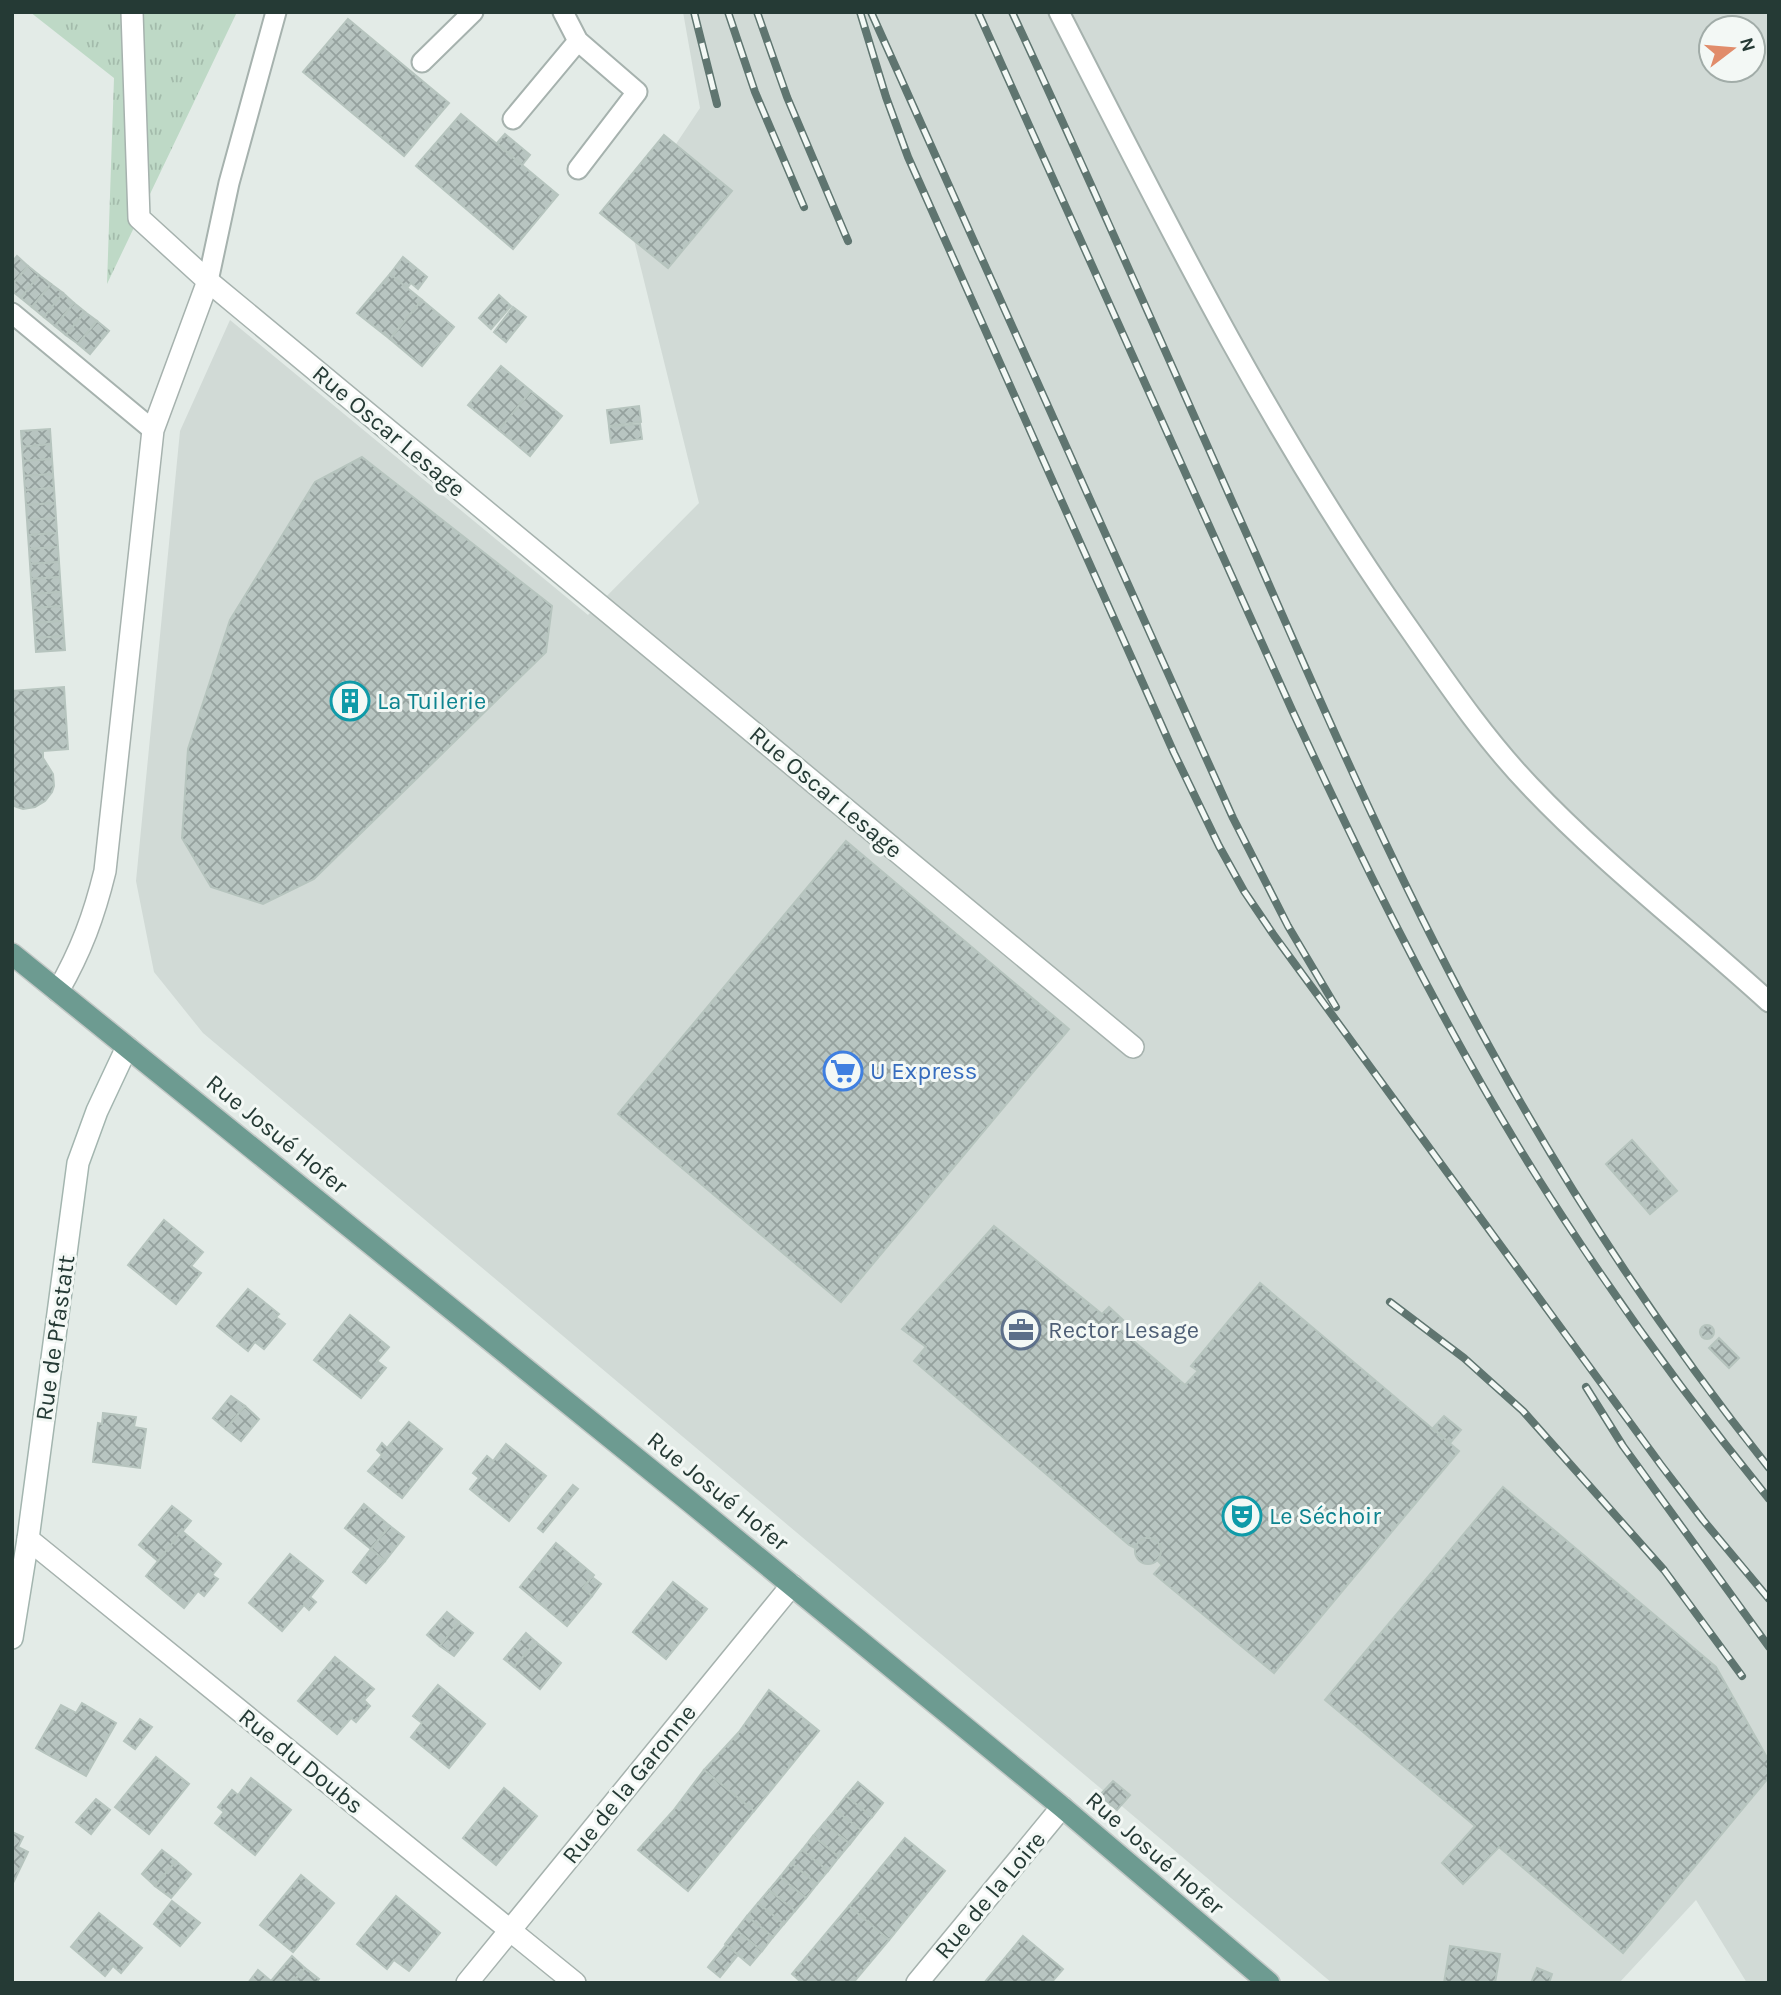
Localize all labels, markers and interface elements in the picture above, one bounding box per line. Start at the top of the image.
north arrow [1697,14,1767,84]
text: N [1735,35,1760,54]
street label: Rue Oscar Lesage [307,359,471,503]
building icon: La Tuilerie [329,680,371,722]
place label: La Tuilerie [377,687,486,715]
street label: Rue Oscar Lesage [744,720,908,864]
supermarket icon: U Express [822,1050,864,1092]
place label: U Express [870,1057,977,1085]
street label: Rue Josué Hofer [201,1068,354,1200]
street label: Rue de Pfastatt [30,1253,80,1423]
office icon: Rector Lesage [1000,1309,1042,1351]
place label: Rector Lesage [1048,1316,1199,1344]
street label: Rue Josué Hofer [642,1425,795,1557]
theatre icon: Le Séchoir [1221,1495,1263,1537]
place label: Le Séchoir [1269,1502,1381,1530]
street label: Rue de la Garonne [556,1699,702,1869]
street label: Rue du Doubs [233,1702,369,1820]
street label: Rue Josué Hofer [1080,1785,1230,1921]
street label: Rue de la Loire [929,1826,1051,1964]

